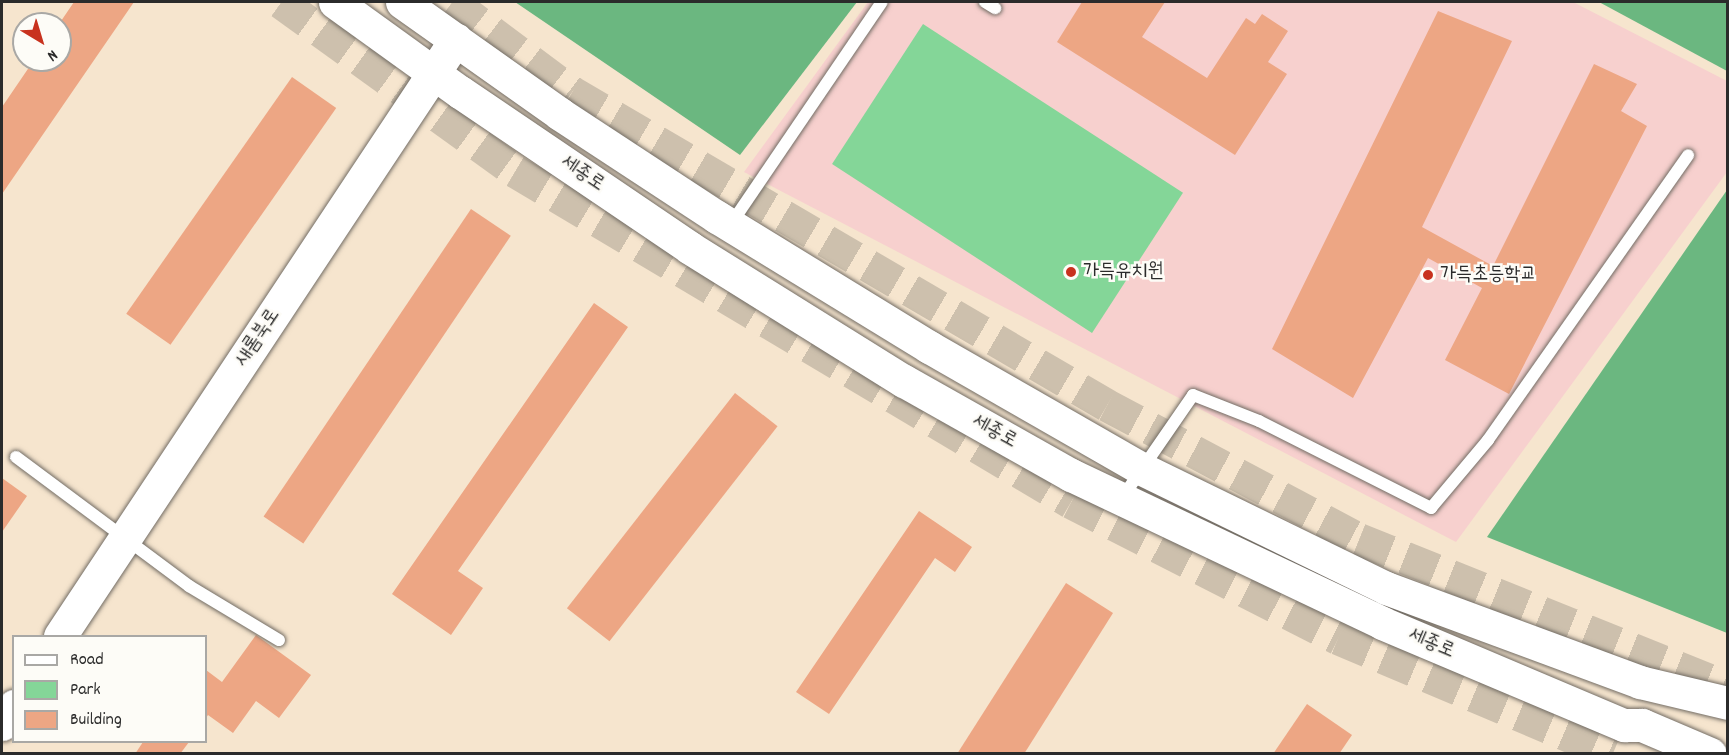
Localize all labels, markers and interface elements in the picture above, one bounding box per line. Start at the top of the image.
north arrow [12,12,72,72]
text: N [42,44,62,66]
street label: 세종로 [555,151,609,197]
place label: 가득유치원 [1083,260,1163,284]
place label: 가득초등학교 [1440,263,1537,287]
marker: 가득유치원 [1064,265,1078,279]
marker: 가득초등학교 [1421,268,1435,282]
street label: 새롬북로 [230,305,286,371]
street label: 세종로 [967,410,1021,454]
street label: 세종로 [1404,624,1458,664]
legend [12,635,207,743]
text: Road [70,648,104,673]
text: Park [70,678,101,703]
text: Building [70,708,122,733]

